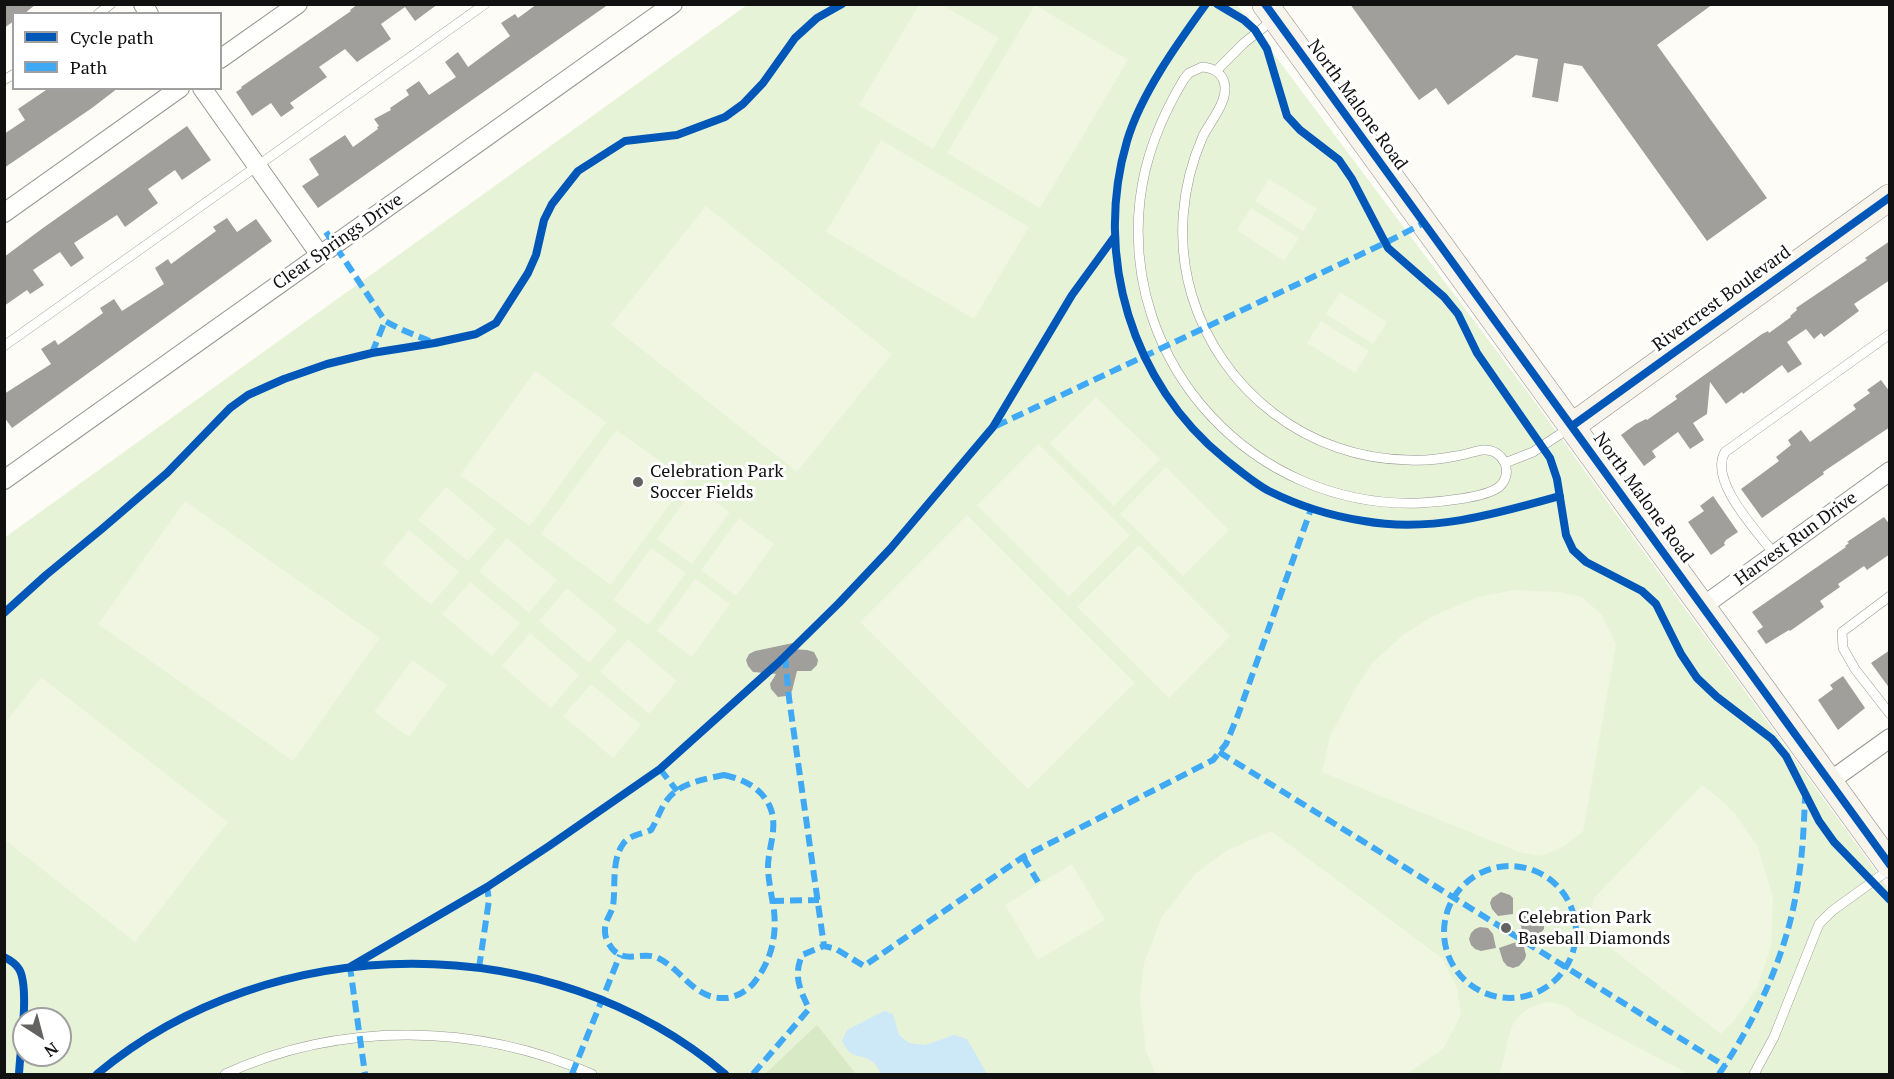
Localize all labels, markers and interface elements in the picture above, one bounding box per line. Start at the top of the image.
legend [12,12,222,90]
text: Cycle path [70,25,154,49]
street label: North Malone Road [1302,36,1412,174]
text: Path [70,55,107,79]
street label: Clear Springs Drive [269,189,407,295]
street label: Rivercrest Boulevard [1649,242,1795,356]
street label: North Malone Road [1588,429,1698,567]
place label: Celebration Park Soccer Fields [650,461,784,504]
marker: Celebration Park Soccer Fields [631,475,645,489]
street label: Harvest Run Drive [1731,487,1861,591]
place label: Celebration Park Baseball Diamonds [1518,907,1670,950]
marker: Celebration Park Baseball Diamonds [1499,921,1513,935]
north arrow [12,1007,72,1067]
text: N [40,1037,63,1062]

